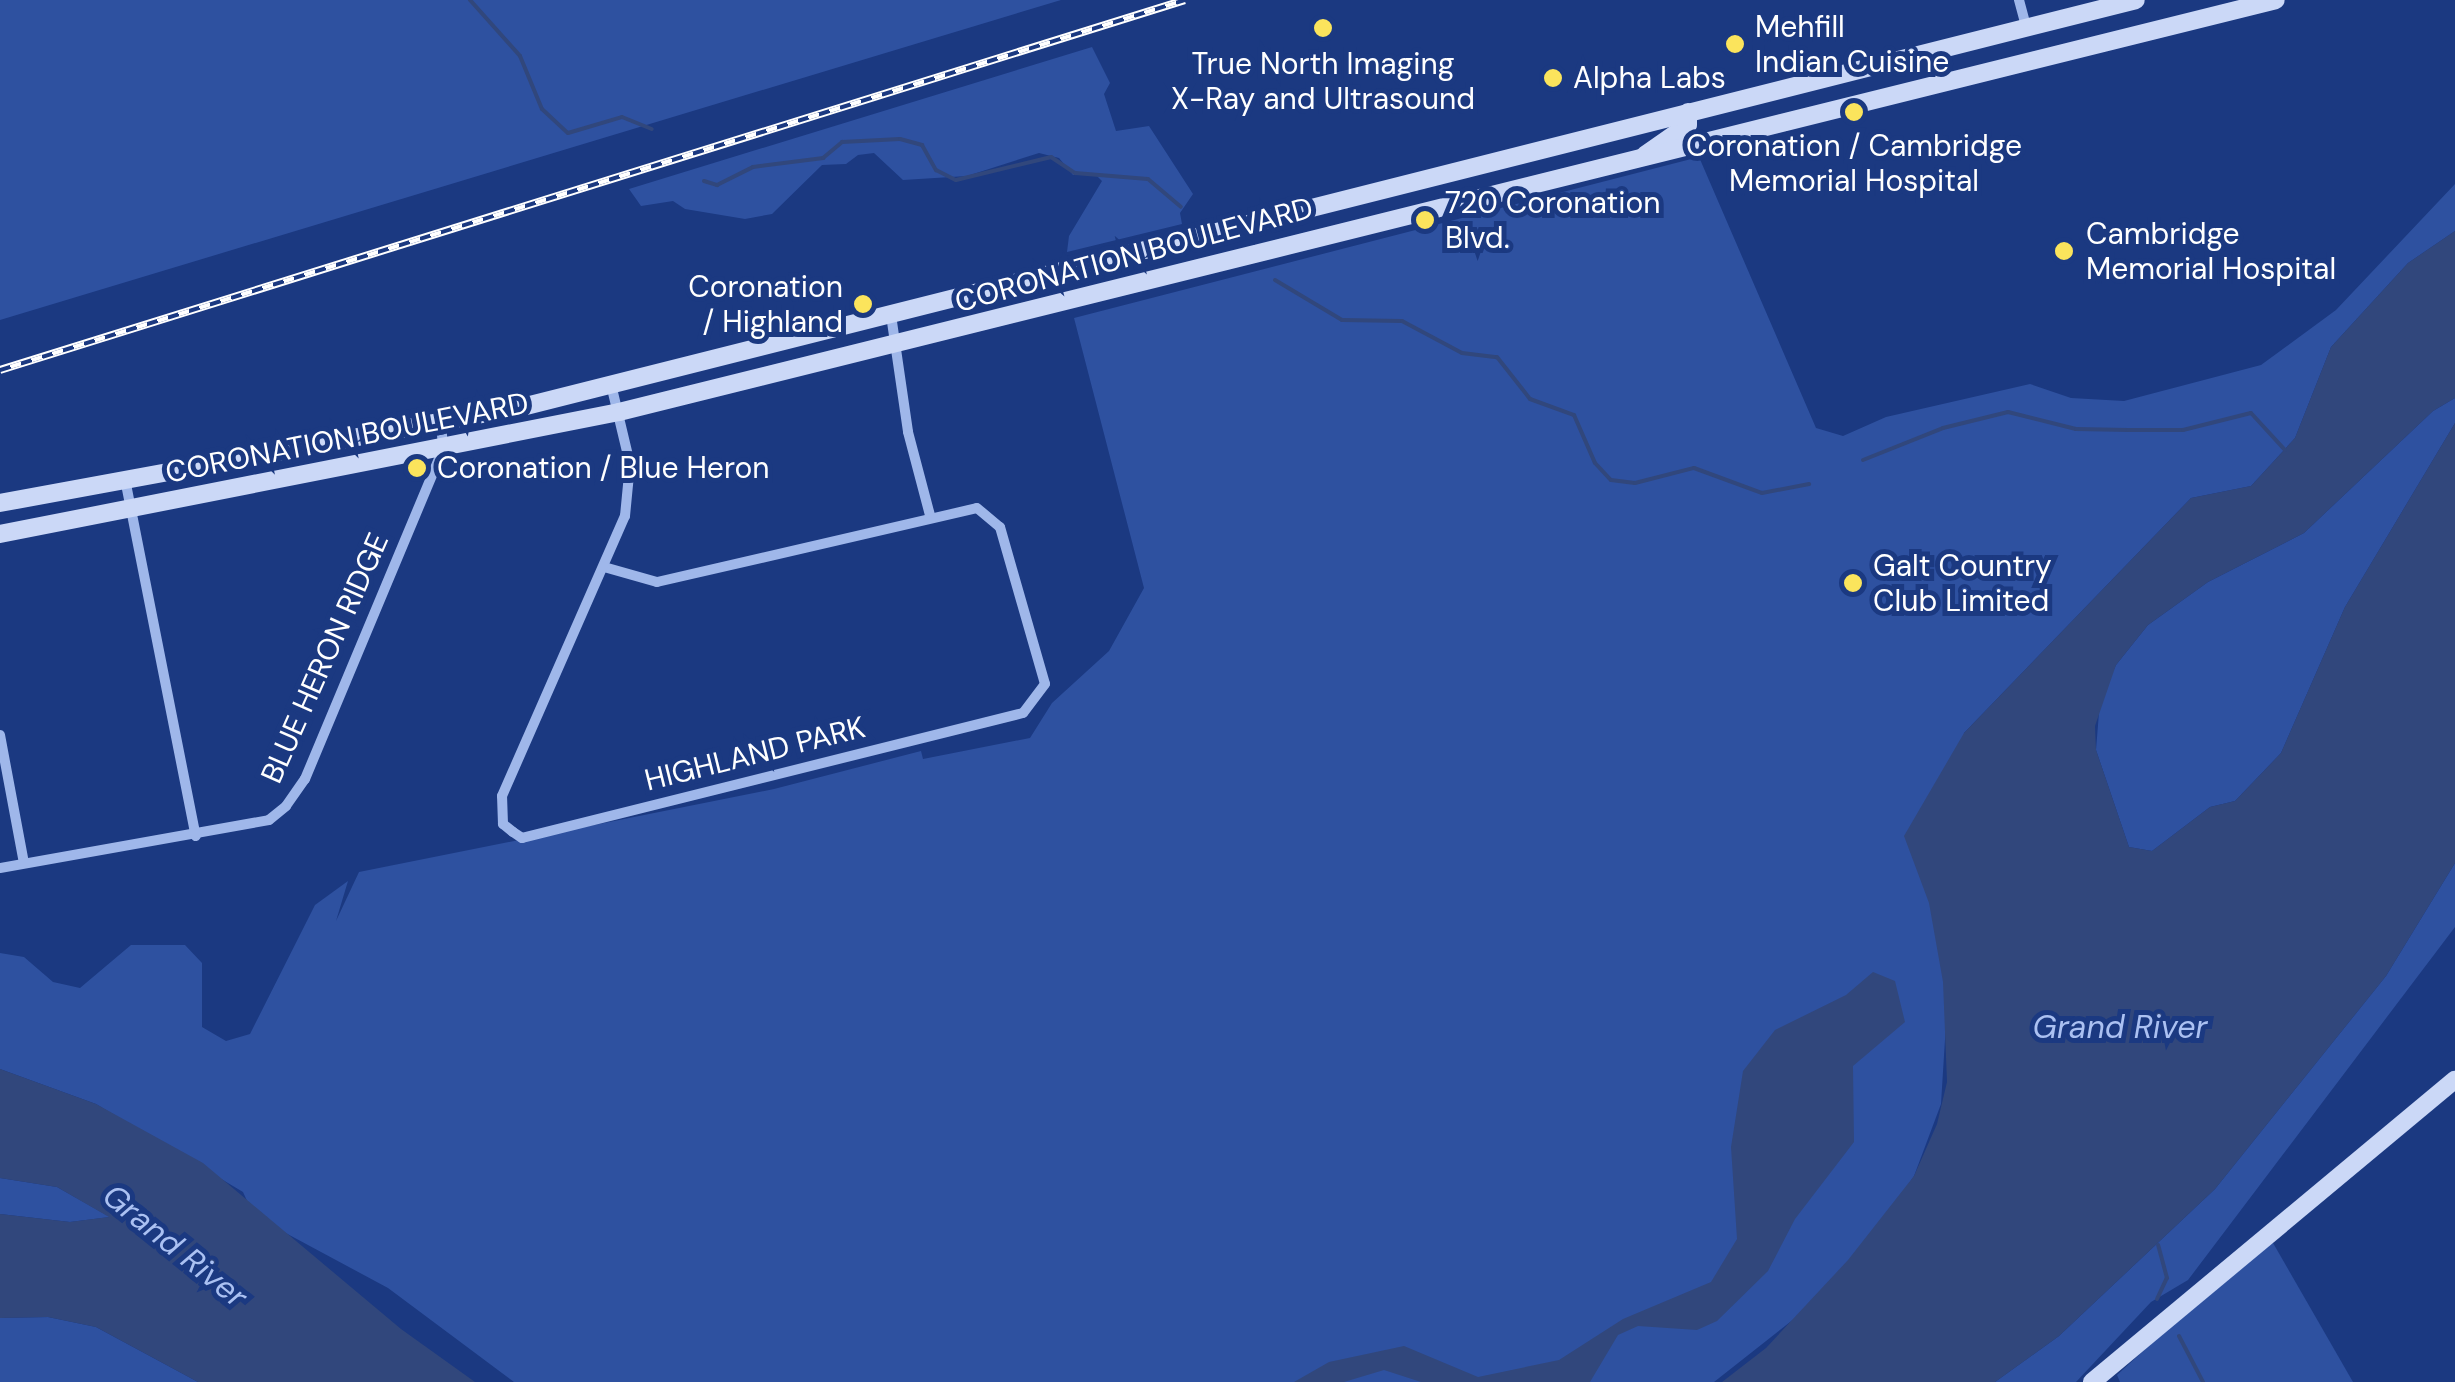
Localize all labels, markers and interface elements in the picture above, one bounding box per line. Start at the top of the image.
place label: Mehfill Indian Cuisine [1755,9,1949,80]
marker: True North Imaging X-Ray and Ultrasound [1310,15,1336,41]
marker: Mehfill Indian Cuisine [1724,33,1746,55]
place label: True North Imaging X-Ray and Ultrasound [1171,46,1475,116]
place label: Alpha Labs [1573,60,1726,96]
marker: Alpha Labs [1542,67,1564,89]
marker: Coronation / Cambridge Memorial Hospital [1843,101,1865,123]
place label: Coronation / Cambridge Memorial Hospital [1686,128,2022,198]
place label: 720 Coronation Blvd. [1445,185,1660,256]
street label: CORONATION BOULEVARD [951,190,1317,320]
marker: 720 Coronation Blvd. [1414,209,1436,231]
place label: Cambridge Memorial Hospital [2086,216,2336,286]
marker: Cambridge Memorial Hospital [2051,238,2077,264]
place label: Coronation / Highland [688,269,843,340]
marker: Coronation / Highland [852,293,874,315]
street label: CORONATION BOULEVARD [162,385,532,491]
place label: Coronation / Blue Heron [437,450,769,486]
marker: Coronation / Blue Heron [406,457,428,479]
street label: BLUE HERON RIDGE [254,527,396,789]
place label: Galt Country Club Limited [1873,548,2052,618]
marker: Galt Country Club Limited [1842,572,1864,594]
street label: HIGHLAND PARK [641,709,869,799]
water label: Grand River [2033,1008,2207,1046]
water label: Grand River [95,1176,255,1316]

